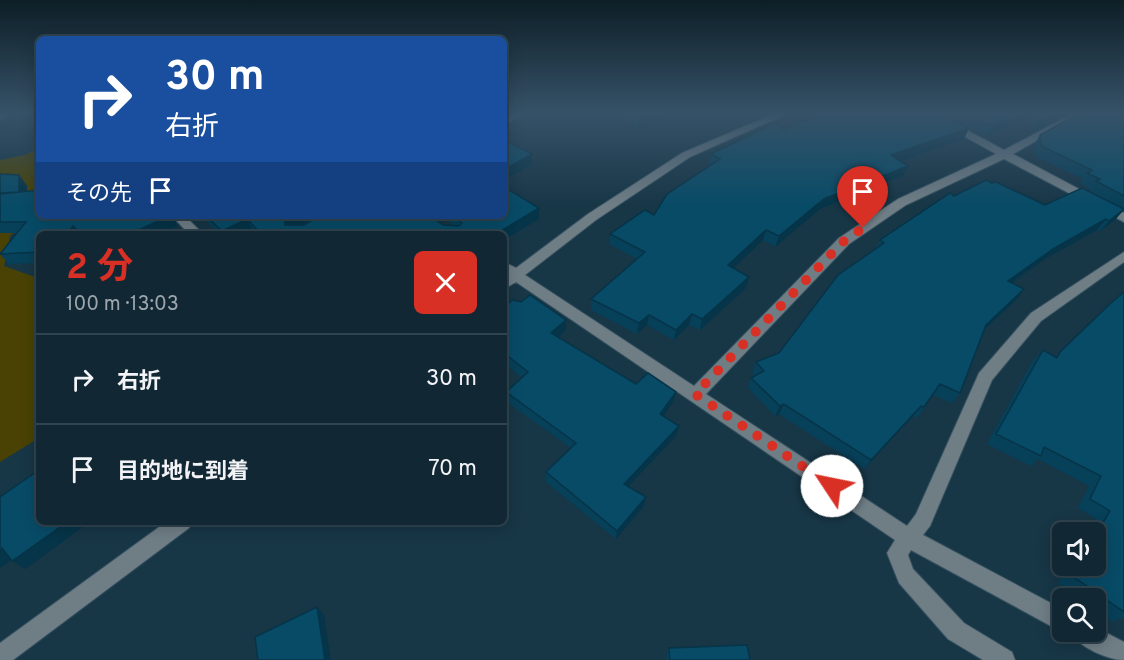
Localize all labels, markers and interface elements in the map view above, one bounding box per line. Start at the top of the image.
text: 30 m [165,52,264,105]
icon: right [66,60,144,138]
text: 右折 [165,111,219,145]
pin [837,166,888,228]
icon: arrive [144,174,177,207]
icon: arrive [846,175,879,208]
text: その先 [66,181,132,208]
text: 2 分 [66,246,133,292]
button: close [414,251,477,314]
text: 100 m · 13:03 [66,292,179,318]
icon: right [66,363,99,396]
text: 30 m [426,366,477,393]
text: 右折 [117,369,161,396]
icon: arrive [66,453,99,486]
position arrow [800,454,864,518]
text: 70 m [428,456,477,483]
text: 目的地に到着 [117,459,249,486]
map controls [1052,522,1106,642]
button: sound [1052,522,1106,576]
button: search [1052,588,1106,642]

